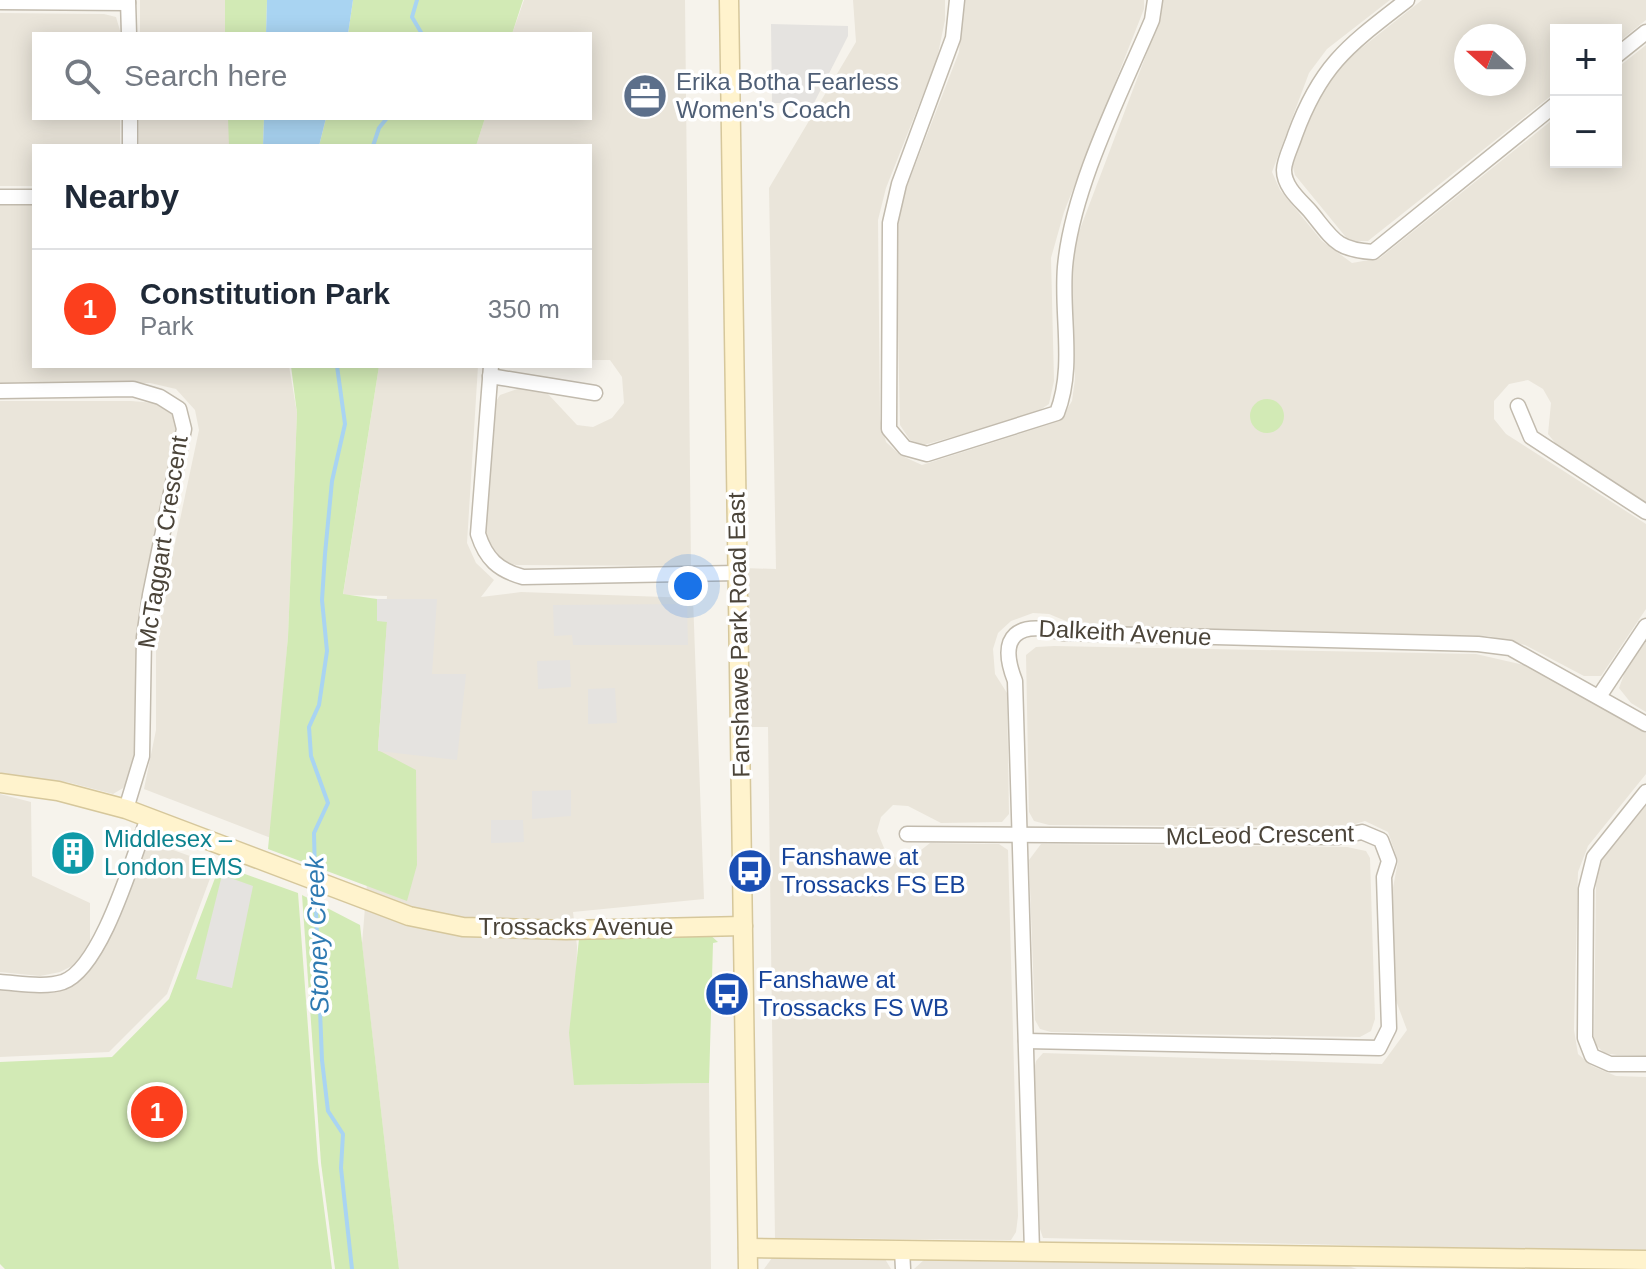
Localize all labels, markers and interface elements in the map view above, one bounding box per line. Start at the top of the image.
north arrow [1454,24,1526,96]
map controls [1550,24,1622,168]
button: + [1550,24,1622,96]
search box [32,32,592,120]
icon: search [60,54,104,98]
text: Search here [124,59,287,92]
place label: Erika Botha Fearless Women's Coach [676,68,899,123]
office icon: Erika Botha Fearless Women's Coach [621,72,669,120]
button: − [1550,96,1622,168]
text: Nearby [64,177,179,215]
text: Constitution Park [140,277,390,310]
text: 1 [83,294,97,324]
text: 350 m [488,294,560,324]
text: Park [140,311,193,341]
street label: McTaggart Crescent [132,433,193,650]
street label: Fanshawe Park Road East [723,492,754,778]
your location [668,566,708,606]
street label: Dalkeith Avenue [1038,614,1212,651]
street label: McLeod Crescent [1166,819,1355,850]
place label: Middlesex – London EMS [104,825,243,880]
building icon: Middlesex – London EMS [49,829,97,877]
place label: Fanshawe at Trossacks FS EB [781,843,965,898]
bus stop icon: Fanshawe at Trossacks FS EB [726,847,774,895]
water label: Stoney Creek [299,854,335,1014]
street label: Trossacks Avenue [479,913,673,940]
place label: Fanshawe at Trossacks FS WB [758,966,949,1021]
bus stop icon: Fanshawe at Trossacks FS WB [703,970,751,1018]
pin: 1 [131,1082,183,1142]

